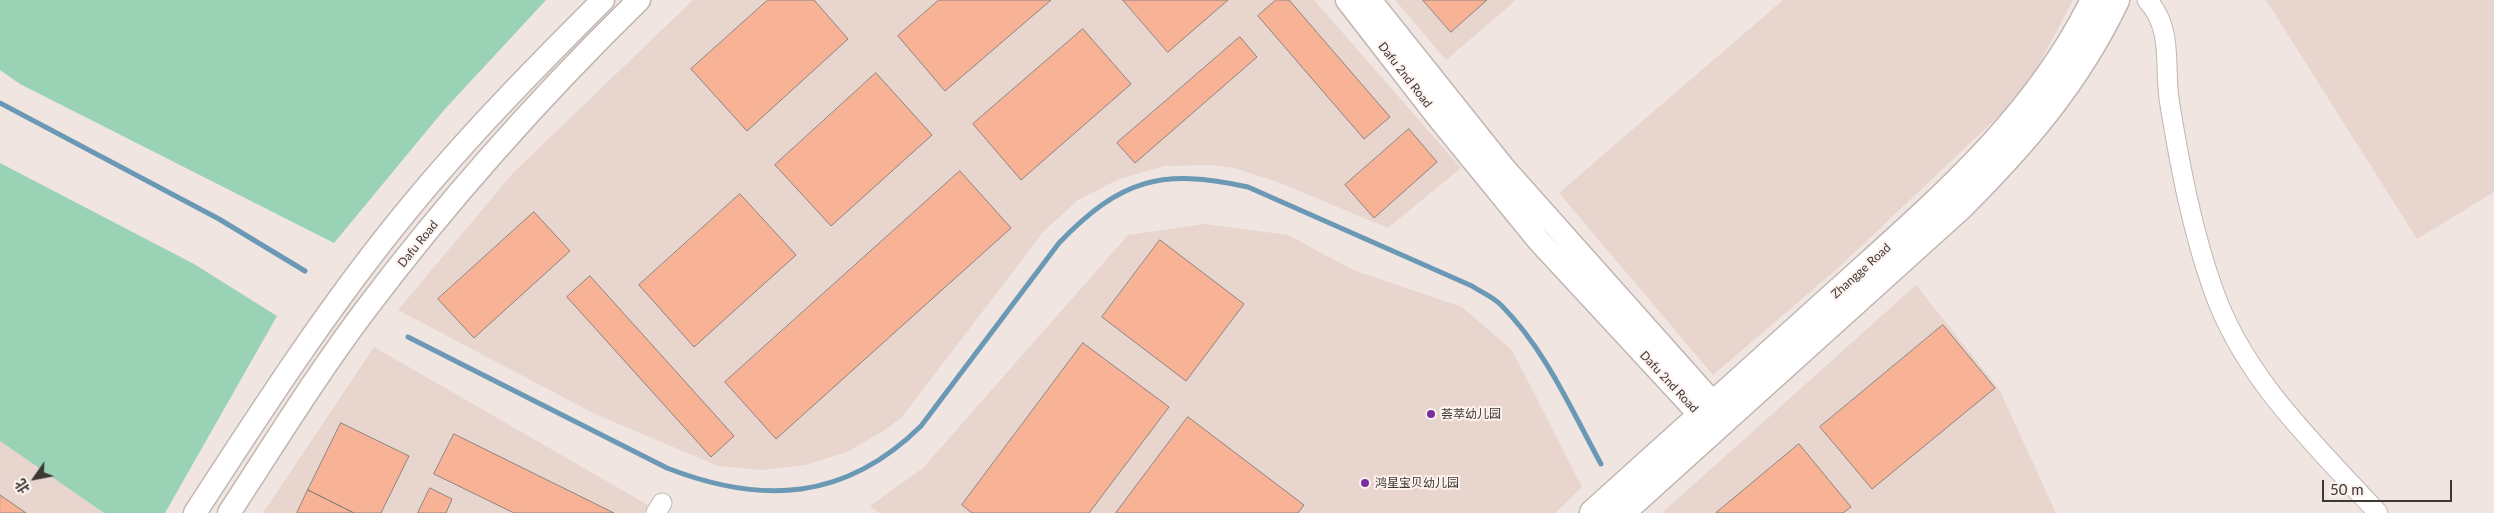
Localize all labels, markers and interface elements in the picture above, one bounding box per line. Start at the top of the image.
street label: Dafu 2nd Road [1375,39,1435,111]
street label: Dafu Road [395,218,441,270]
street label: Zhangge Road [1828,241,1894,301]
street label: Dafu 2nd Road [1637,348,1701,416]
place label: 荟萃幼儿园 [1441,407,1501,421]
marker: 荟萃幼儿园 [1425,408,1437,420]
north arrow [10,453,60,503]
scale bar [2324,470,2454,502]
text: 北 [11,476,33,497]
place label: 鸿星宝贝幼儿园 [1375,476,1459,490]
marker: 鸿星宝贝幼儿园 [1359,477,1371,489]
text: 50 m [2330,480,2364,498]

